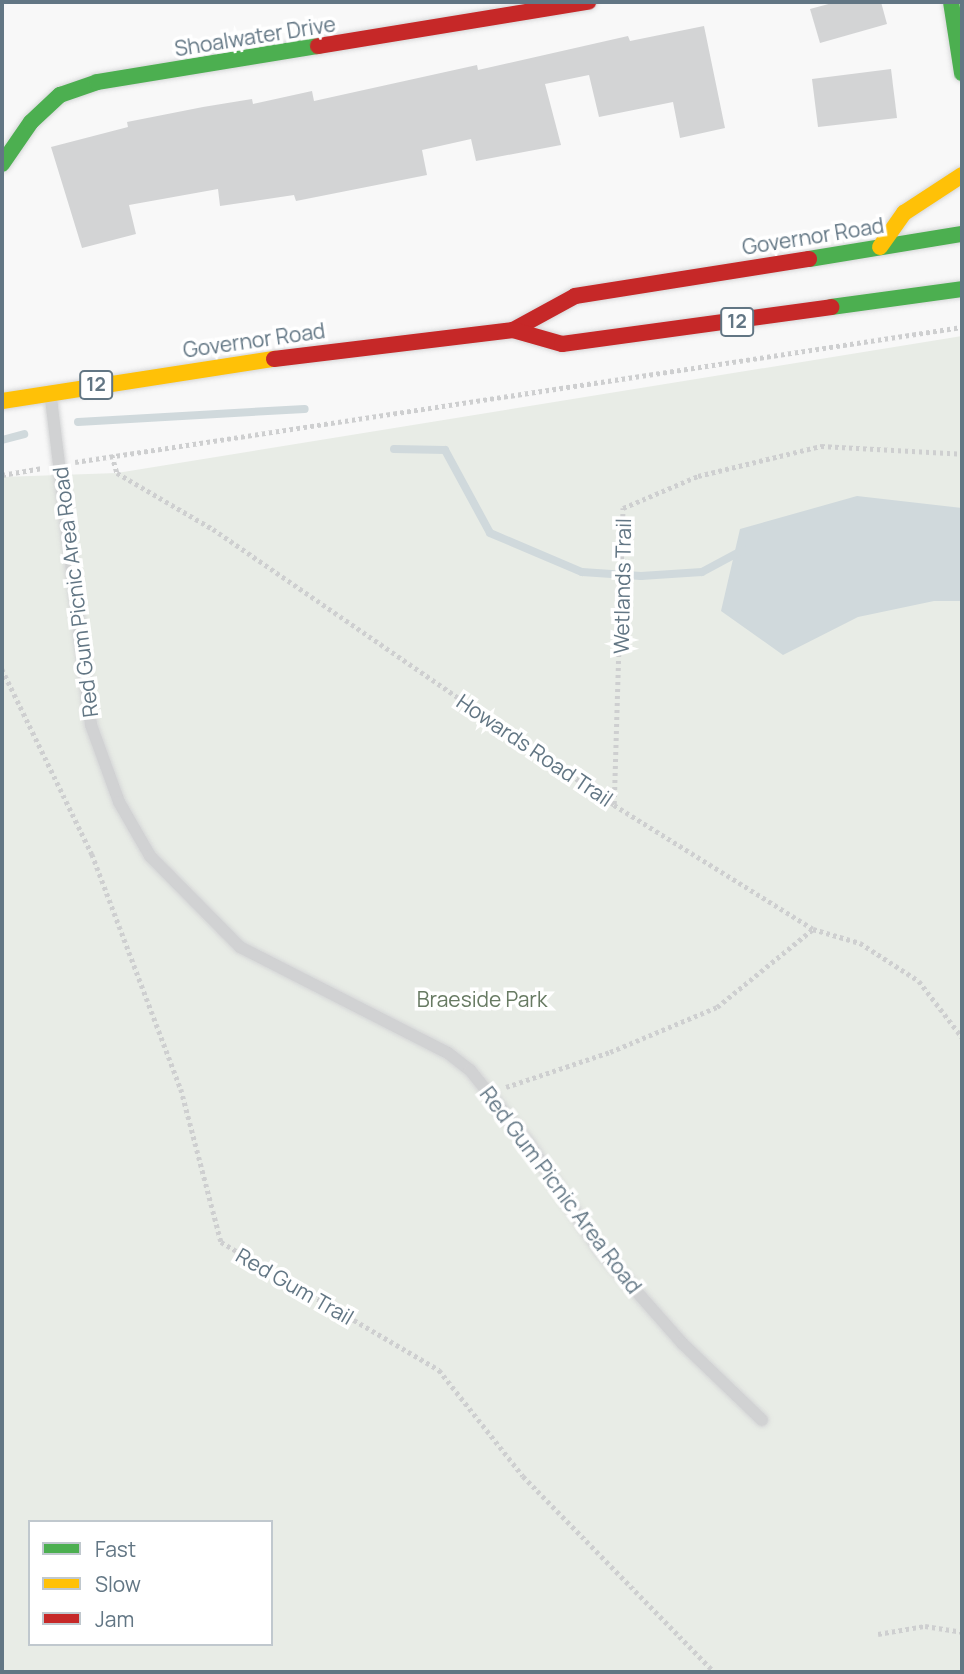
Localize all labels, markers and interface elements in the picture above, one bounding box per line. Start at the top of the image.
street label: Shoalwater Drive [173,11,337,61]
street label: Governor Road [740,212,886,260]
road number: 12 [720,306,754,338]
street label: Governor Road [181,318,327,362]
road number: 12 [78,370,114,400]
street label: Red Gum Picnic Area Road [47,465,103,719]
street label: Wetlands Trail [608,518,636,654]
street label: Howards Road Trail [452,688,618,812]
park label: Braeside Park [417,986,547,1012]
street label: Red Gum Picnic Area Road [475,1082,647,1298]
street label: Red Gum Trail [232,1242,358,1330]
legend [28,1520,273,1646]
text: Fast [95,1535,136,1563]
text: Slow [95,1570,141,1598]
text: Jam [95,1605,134,1633]

